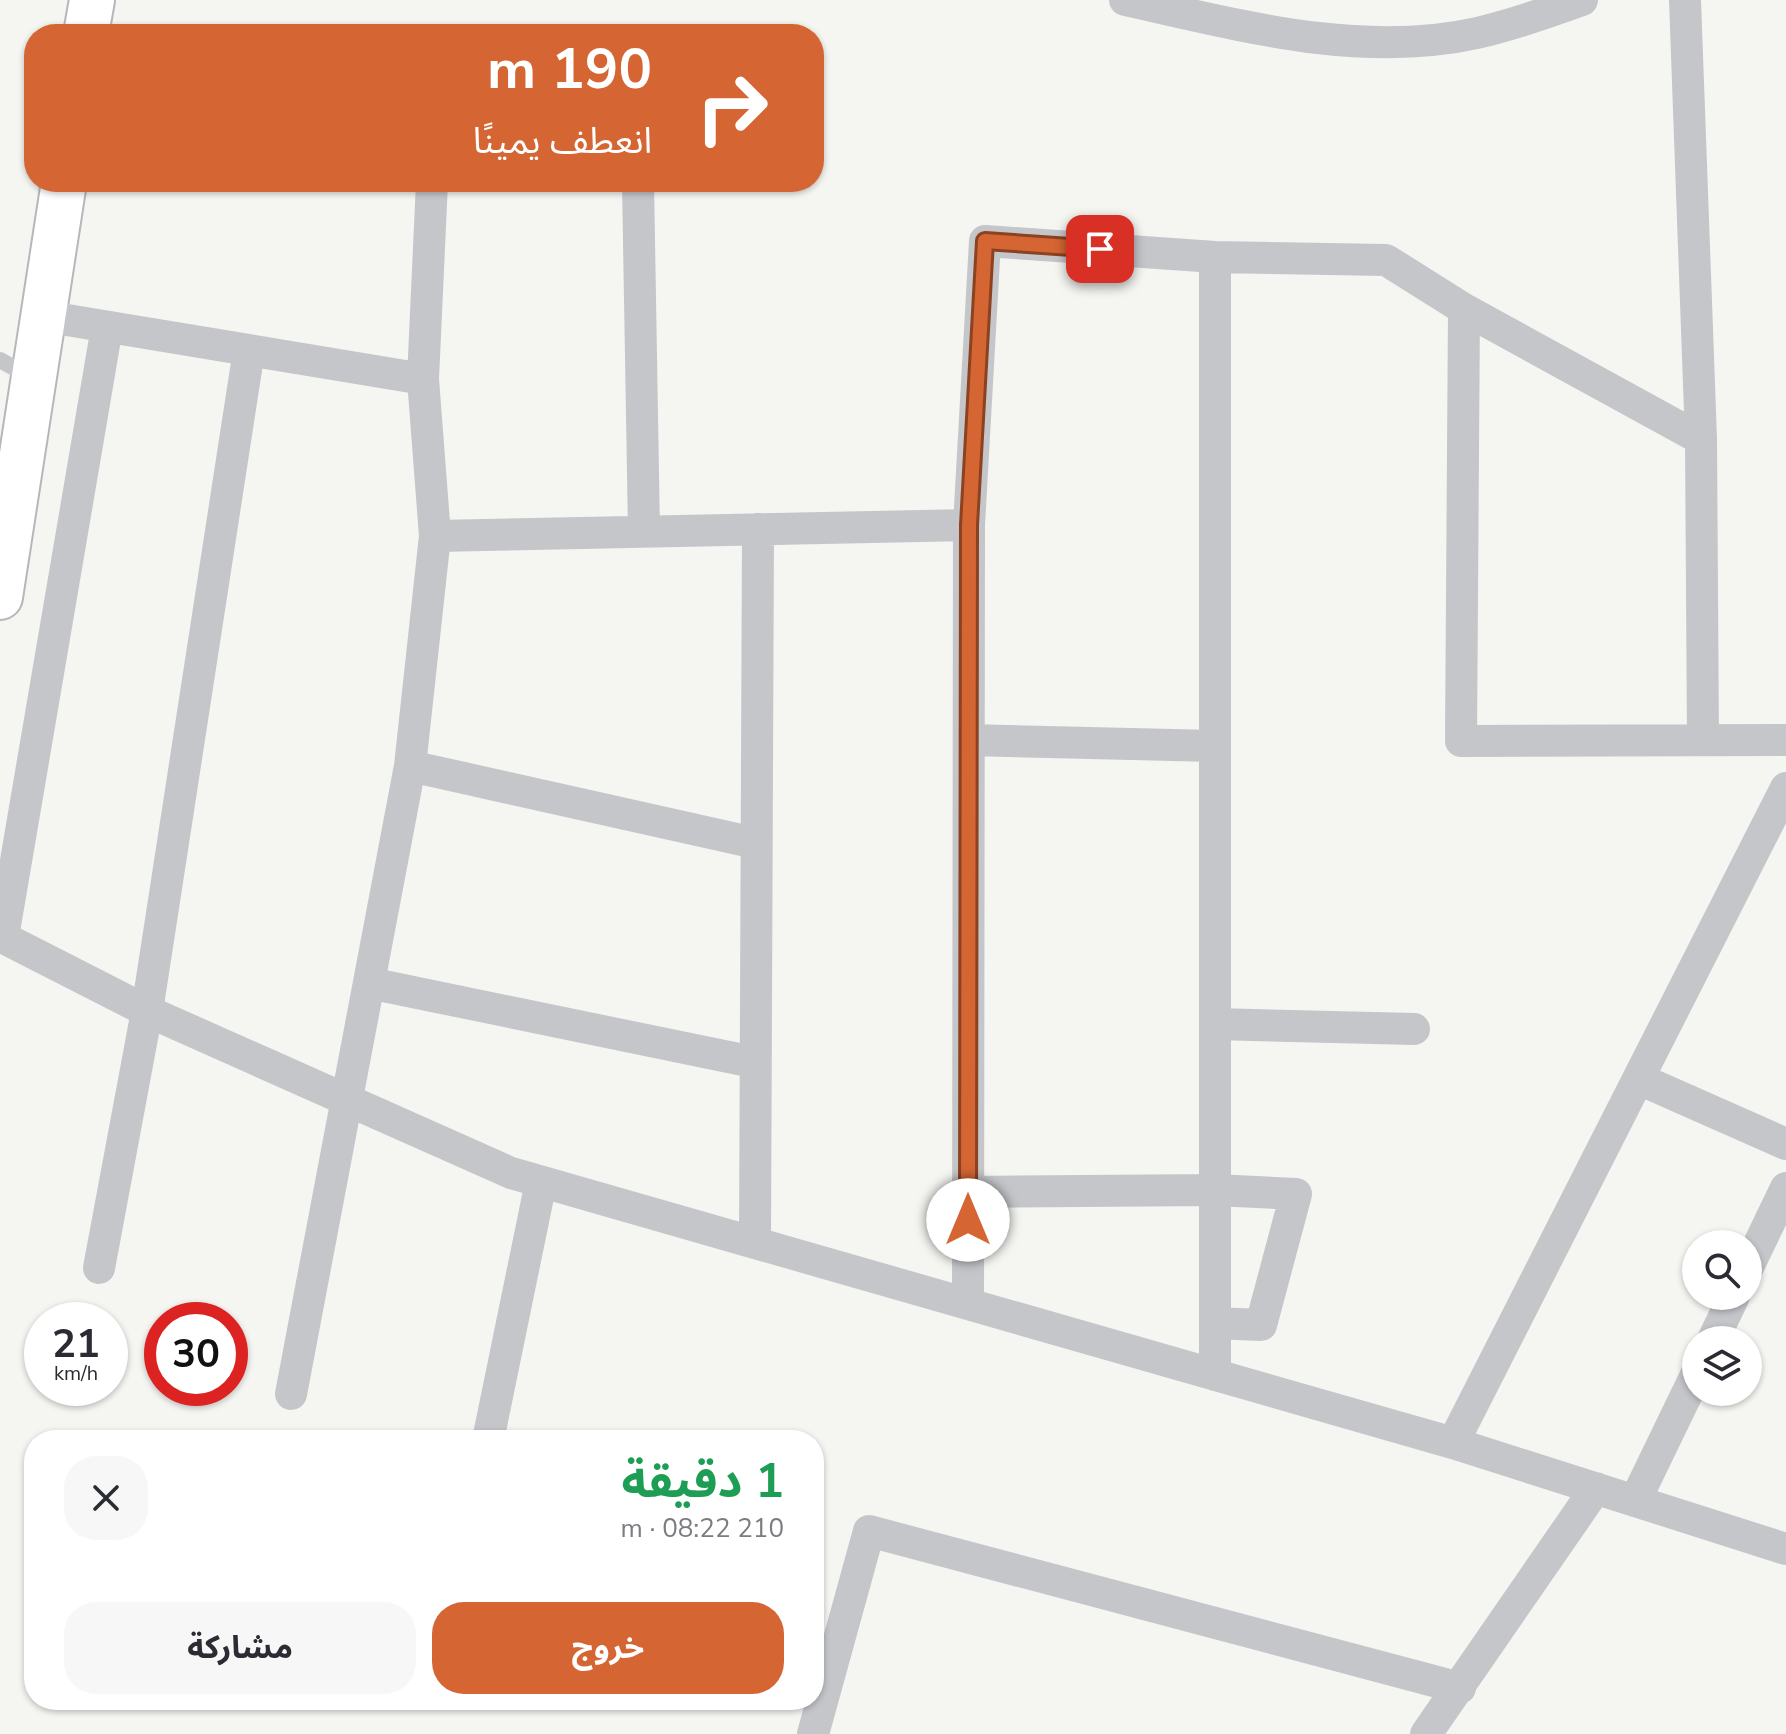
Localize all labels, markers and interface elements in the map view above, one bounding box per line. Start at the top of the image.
text: 190 m [487,31,652,108]
icon: right [680,56,784,160]
text: انعطف يمينًا [473,117,652,166]
pin [1066,215,1134,283]
icon: arrive [1078,227,1122,271]
position arrow [926,1178,1010,1262]
map controls [1682,1230,1762,1406]
button: search [1682,1230,1762,1310]
speed limit sign: 30 [144,1302,248,1406]
text: 21 [52,1317,100,1371]
button: layers [1682,1326,1762,1406]
text: km/h [54,1360,98,1387]
text: 1 دقيقة [621,1448,784,1514]
button: close [64,1456,148,1540]
text: 210 m · 08:22 [621,1511,784,1546]
button: مشاركة [64,1602,416,1694]
button: خروج [432,1602,784,1694]

